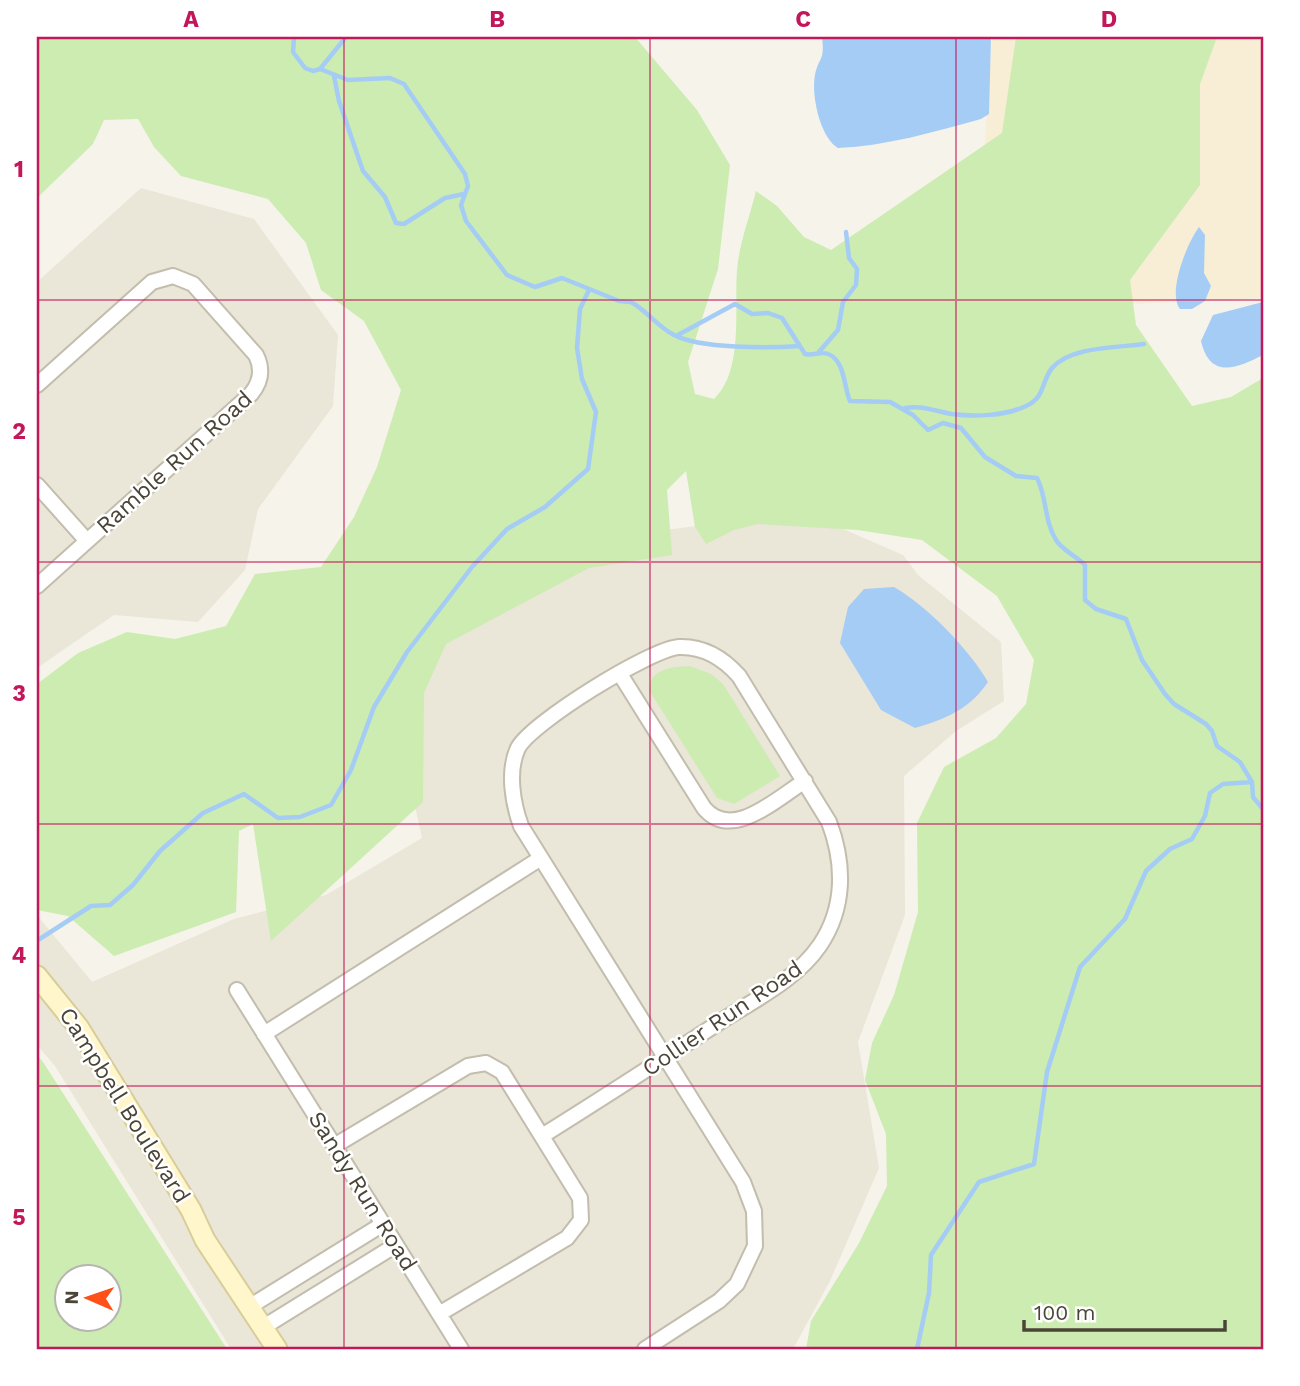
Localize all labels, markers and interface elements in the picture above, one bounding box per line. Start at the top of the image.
text: A [183,6,199,33]
text: B [489,6,505,33]
text: C [795,6,811,33]
text: D [1101,6,1117,33]
text: 1 [14,156,24,183]
street label: Ramble Run Road [91,385,258,539]
text: 2 [12,418,26,445]
text: 3 [12,680,26,707]
text: 4 [12,942,27,969]
street label: Collier Run Road [637,955,807,1082]
street label: Campbell Boulevard [53,1003,196,1208]
street label: Sandy Run Road [303,1107,422,1276]
text: 5 [12,1204,26,1231]
north arrow [52,1264,122,1334]
scale bar [1024,1288,1225,1332]
text: N [60,1290,83,1305]
text: 100 m [1034,1300,1096,1325]

